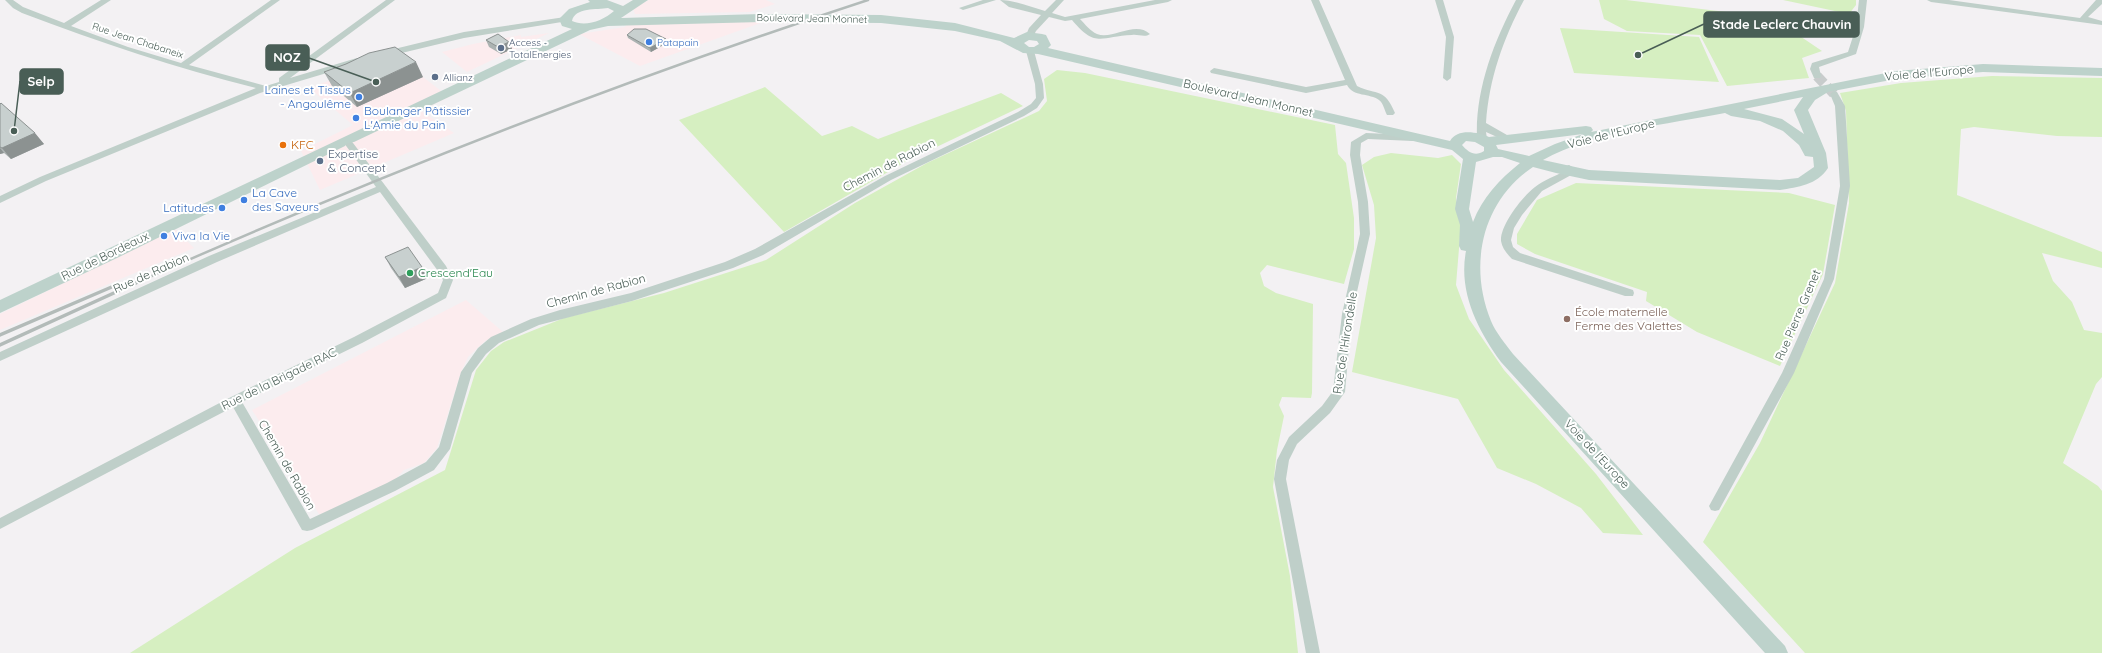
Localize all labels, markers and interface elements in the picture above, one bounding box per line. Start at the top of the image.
street label: Boulevard Jean Monnet [757,11,868,26]
callout: Stade Leclerc Chauvin [1704,12,1859,37]
text: Stade Leclerc Chauvin [1713,16,1851,32]
street label: Rue Jean Chabaneix [90,20,185,61]
place label: Access - TotalEnergies [509,36,571,61]
place label: Patapain [657,36,698,49]
marker: Patapain [644,37,654,47]
marker: Access - TotalEnergies [496,43,506,53]
callout: NOZ [266,45,309,70]
text: NOZ [273,49,301,65]
street label: Voie de l'Europe [1884,61,1974,84]
callout: Selp [20,69,63,94]
place label: Allianz [443,71,473,84]
marker: Allianz [430,72,440,82]
text: Selp [27,73,55,89]
street label: Boulevard Jean Monnet [1182,75,1315,120]
place label: Laines et Tissus - Angoulême [265,82,351,111]
marker: Laines et Tissus - Angoulême [354,92,364,102]
place label: Boulanger Pâtissier L'Amie du Pain [364,103,471,132]
marker: Boulanger Pâtissier L'Amie du Pain [351,113,361,123]
street label: Voie de l'Europe [1566,115,1656,152]
street label: Chemin de Rabion [840,135,938,194]
place label: KFC [291,137,314,152]
marker: KFC [278,140,288,150]
place label: Expertise & Concept [328,146,386,175]
marker: Expertise & Concept [315,156,325,166]
place label: La Cave des Saveurs [252,185,319,214]
marker: La Cave des Saveurs [239,195,249,205]
place label: Latitudes [163,200,214,215]
marker: Latitudes [217,203,227,213]
street label: Rue de Bordeaux [59,228,151,283]
place label: Viva la Vie [172,228,230,243]
marker: Viva la Vie [159,231,169,241]
street label: Rue de Rabion [111,249,191,296]
place label: Crescend'Eau [418,265,493,280]
street label: Rue Pierre Grenet [1772,267,1824,363]
marker: Crescend'Eau [405,268,415,278]
street label: Chemin de Rabion [545,270,647,311]
street label: Rue de l'Hirondelle [1329,291,1360,395]
place label: École maternelle Ferme des Valettes [1575,304,1682,333]
marker: École maternelle Ferme des Valettes [1562,314,1572,324]
street label: Rue de la Brigade RAC [219,344,339,413]
street label: Voie de l'Europe [1561,416,1633,492]
street label: Chemin de Rabion [255,417,319,513]

